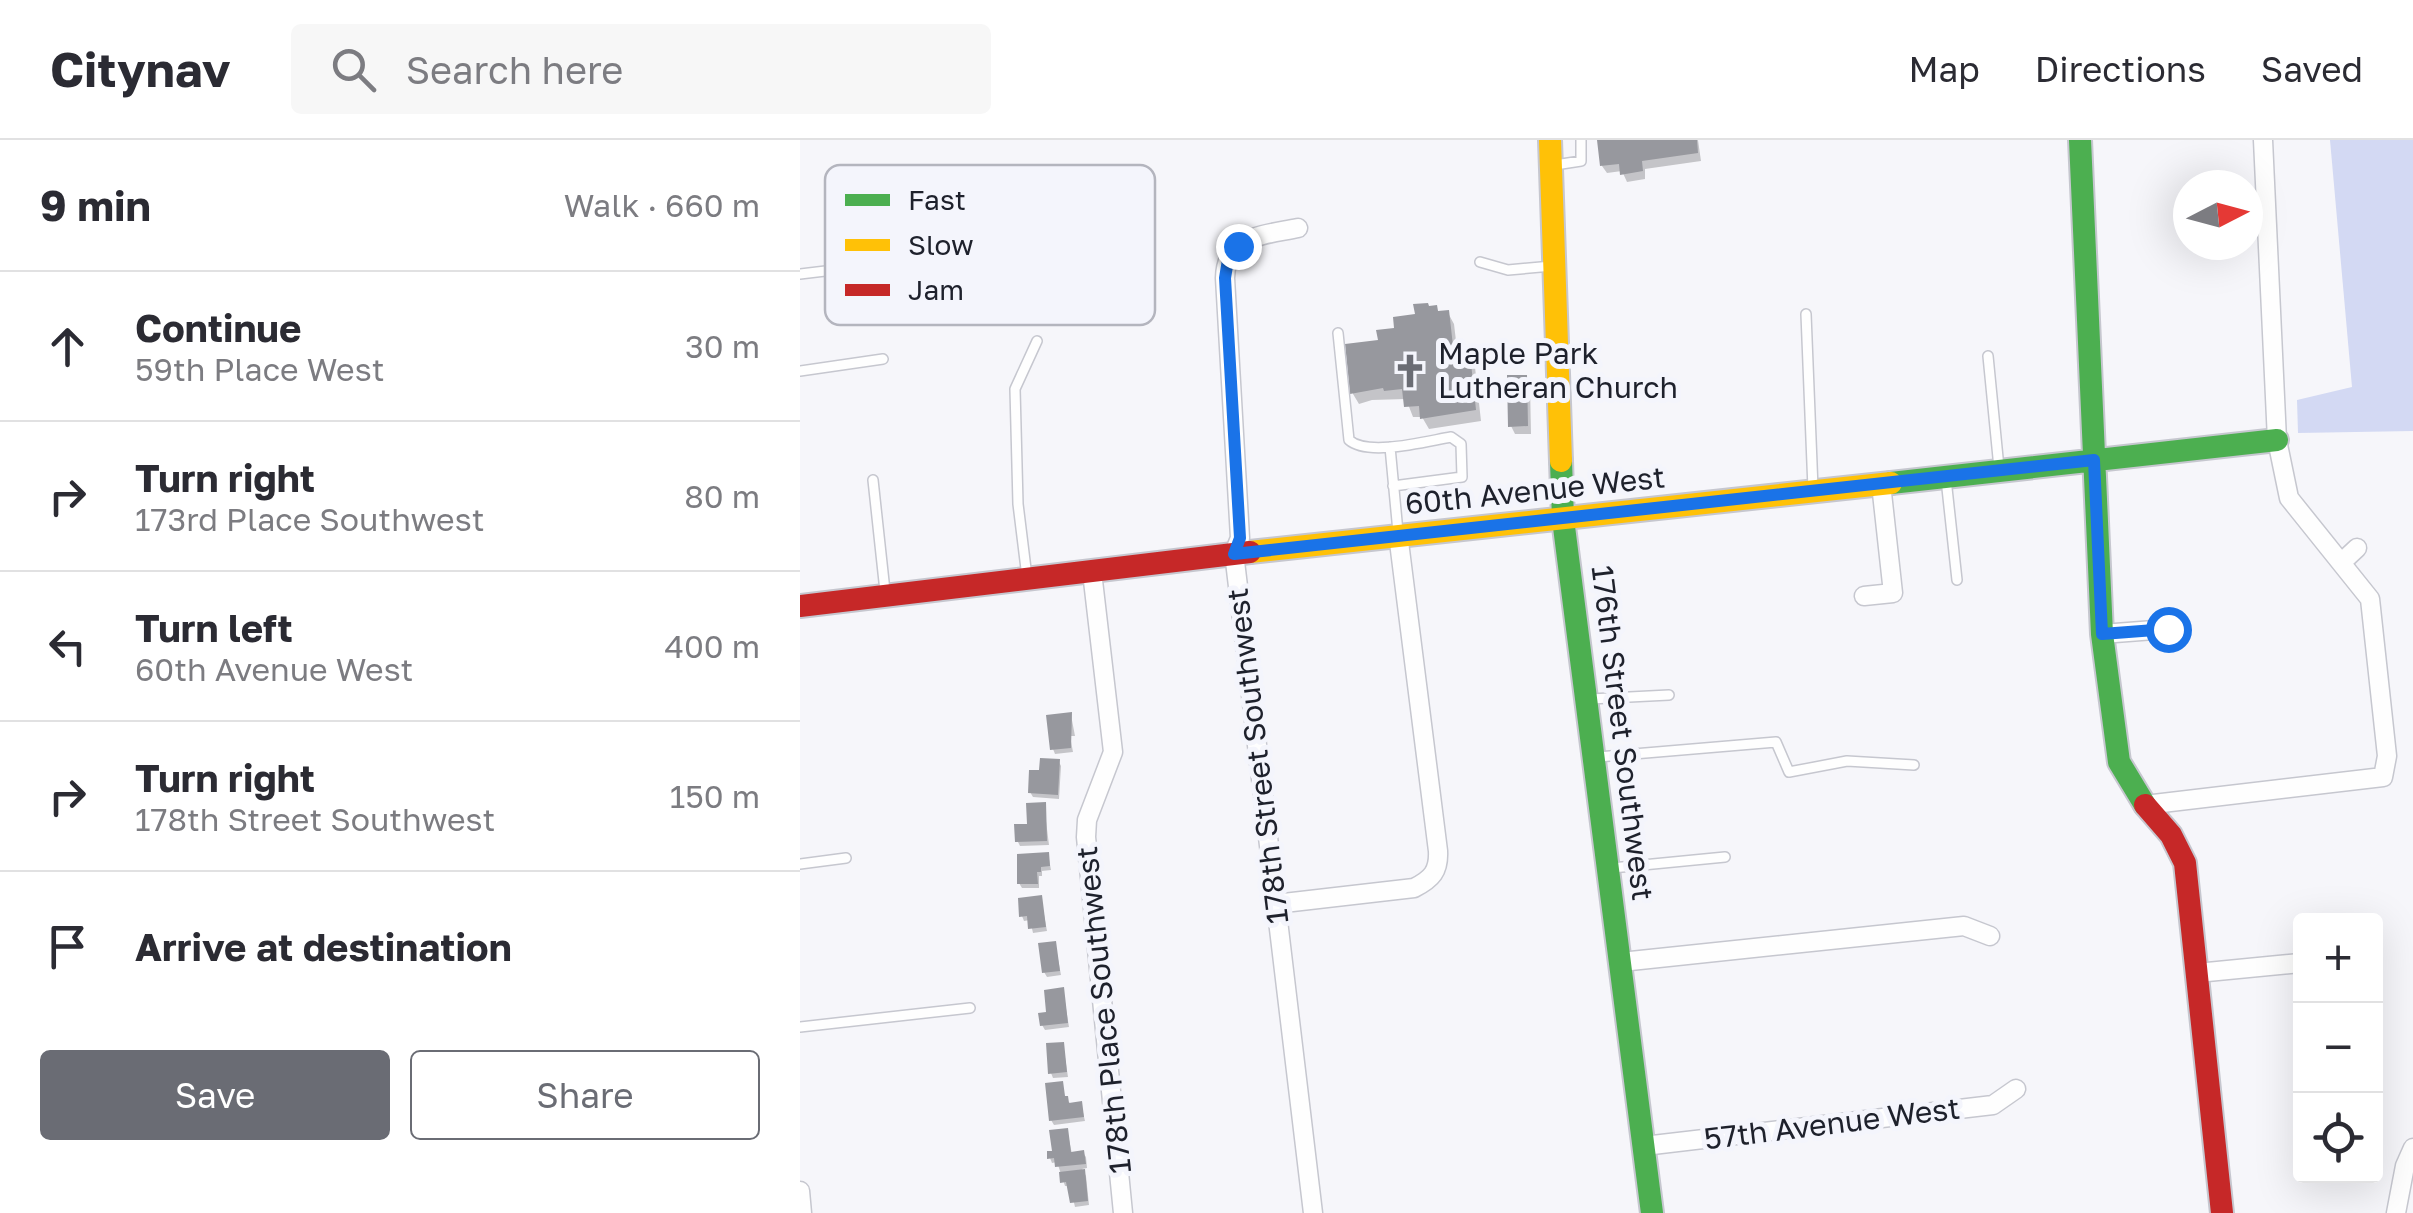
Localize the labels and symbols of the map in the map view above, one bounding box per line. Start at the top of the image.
legend [825,165,1155,325]
north arrow [2173,170,2263,260]
text: Fast [908,183,966,216]
route end [1216,224,1262,270]
text: Slow [908,228,974,261]
text: Jam [908,273,964,306]
place label: Maple Park Lutheran Church [1438,335,1678,405]
church icon: Maple Park Lutheran Church [1391,352,1429,390]
street label: 60th Avenue West [1403,458,1667,522]
street label: 176th Street Southwest [1585,563,1661,903]
street label: 178th Street Southwest [1219,586,1295,926]
route start [2146,607,2192,653]
street label: 178th Place Southwest [1068,845,1138,1176]
street label: 57th Avenue West [1702,1089,1962,1157]

